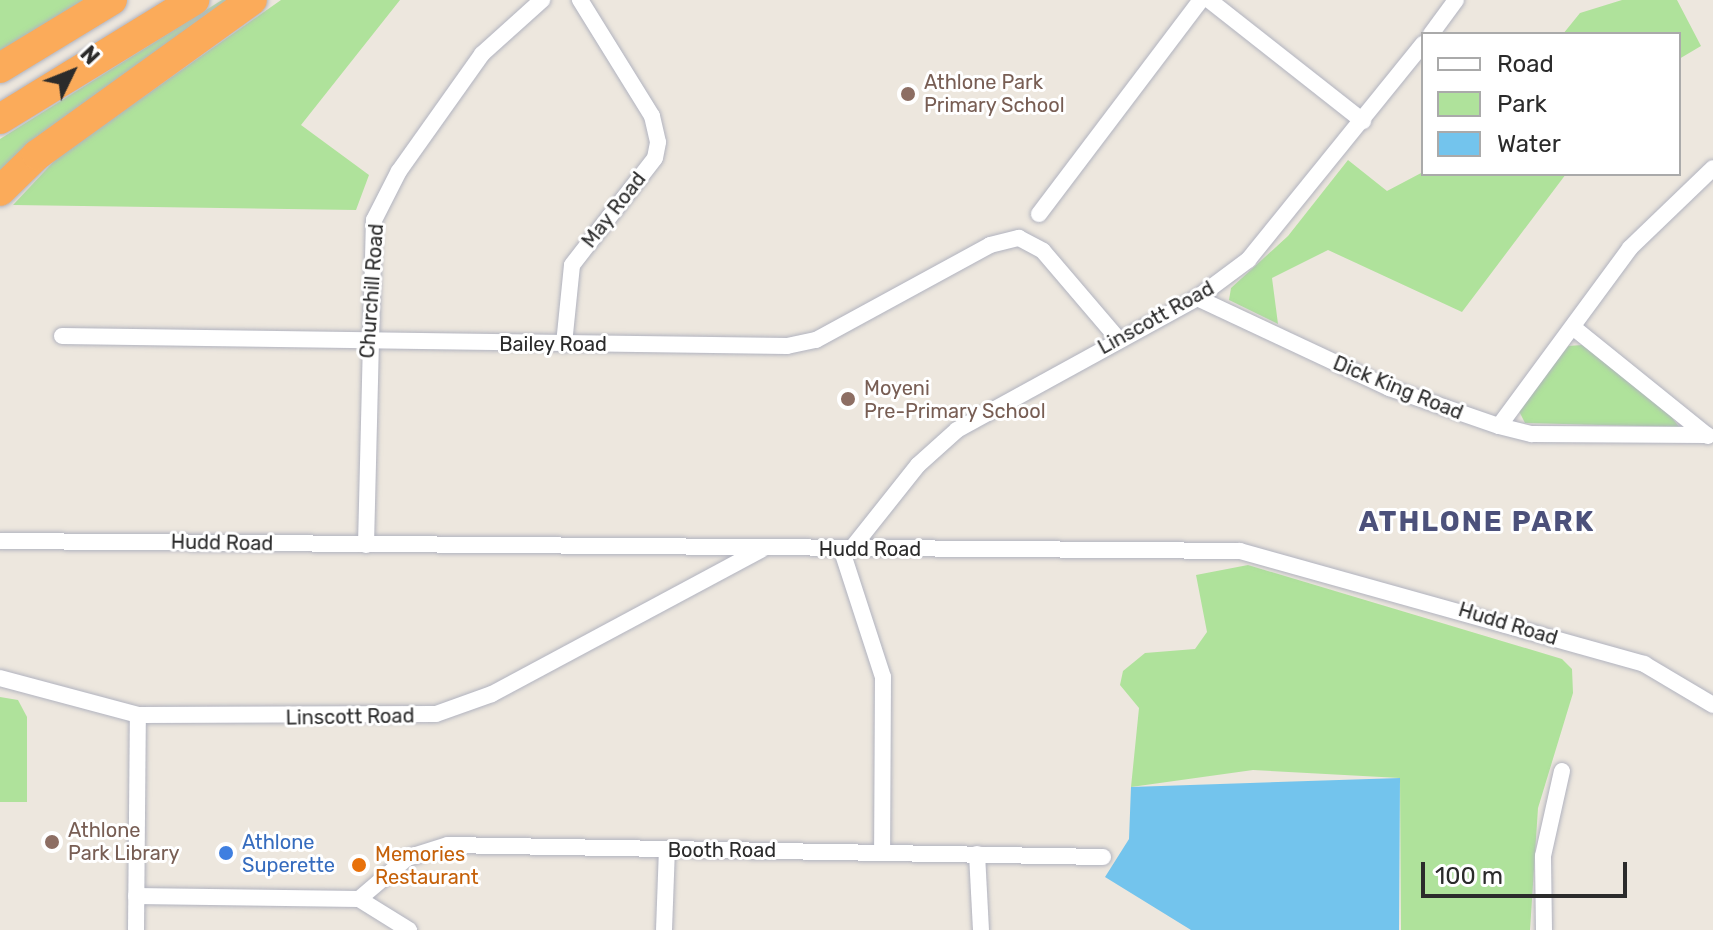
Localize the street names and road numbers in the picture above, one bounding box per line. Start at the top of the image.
street label: May Road [577,167,651,253]
street label: Churchill Road [355,223,389,359]
street label: Linscott Road [1094,276,1218,360]
street label: Bailey Road [499,332,607,356]
street label: Dick King Road [1329,351,1467,425]
street label: Hudd Road [171,530,273,556]
street label: Hudd Road [819,537,921,561]
street label: Hudd Road [1456,598,1560,650]
street label: Linscott Road [285,704,415,730]
street label: Booth Road [668,838,776,862]

